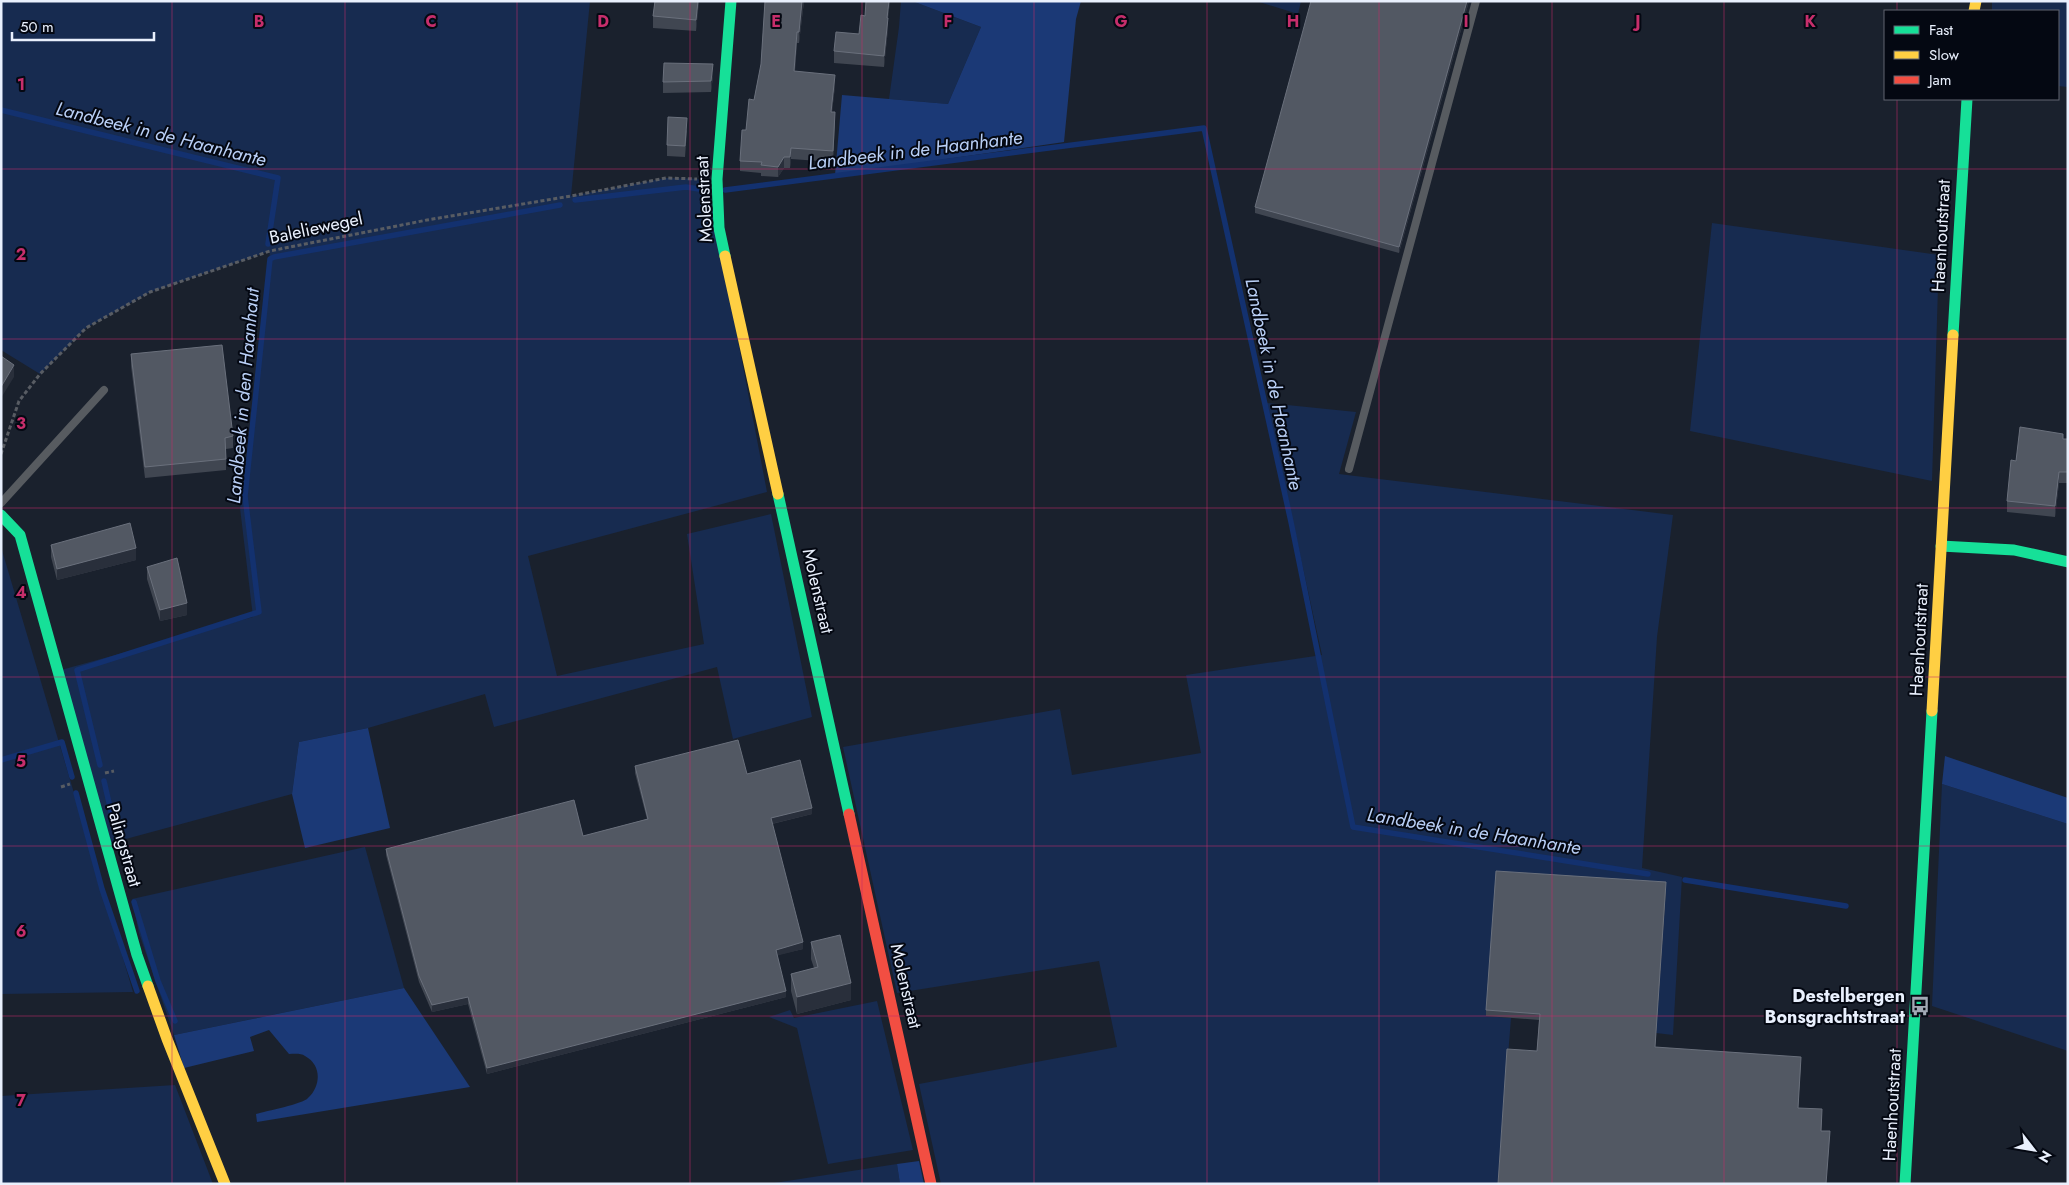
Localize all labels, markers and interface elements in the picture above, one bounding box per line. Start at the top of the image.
scale bar [12,10,155,42]
text: B [254,10,264,33]
text: C [425,10,437,33]
text: D [597,10,609,33]
text: E [771,10,781,33]
text: F [944,10,952,33]
text: G [1114,10,1128,33]
text: H [1287,10,1299,33]
text: I [1463,10,1469,33]
text: J [1632,10,1641,33]
text: K [1804,10,1816,33]
legend [1884,10,2059,100]
text: 50 m [20,16,54,38]
text: Fast [1929,19,1953,41]
text: Slow [1929,44,1960,66]
text: Jam [1927,69,1952,91]
text: 1 [17,73,25,96]
water label: Landbeek in de Haanhante [53,95,269,173]
water label: Landbeek in de Haanhante [806,123,1024,177]
street label: Molenstraat [689,154,719,243]
street label: Haenhoutstraat [1925,178,1957,293]
street label: Baleliewegel [267,205,365,251]
text: 2 [16,243,26,266]
water label: Landbeek in de Haanhante [1238,276,1310,493]
water label: Landbeek in den Haanhaut [220,286,266,505]
text: 3 [16,412,26,435]
street label: Molenstraat [796,546,841,637]
text: 4 [15,581,27,604]
street label: Haenhoutstraat [1903,582,1935,697]
text: 5 [16,750,26,773]
street label: Palingstraat [100,800,149,891]
water label: Landbeek in de Haanhante [1365,801,1583,861]
text: 6 [16,920,26,943]
street label: Molenstraat [884,941,929,1032]
place label: Destelbergen Bonsgrachtstraat [1764,983,1905,1030]
bus stop icon: Destelbergen Bonsgrachtstraat [1909,995,1931,1017]
street label: Haenhoutstraat [1876,1047,1908,1162]
text: 7 [16,1089,26,1112]
north arrow [2009,1125,2059,1175]
text: N [2034,1147,2057,1167]

